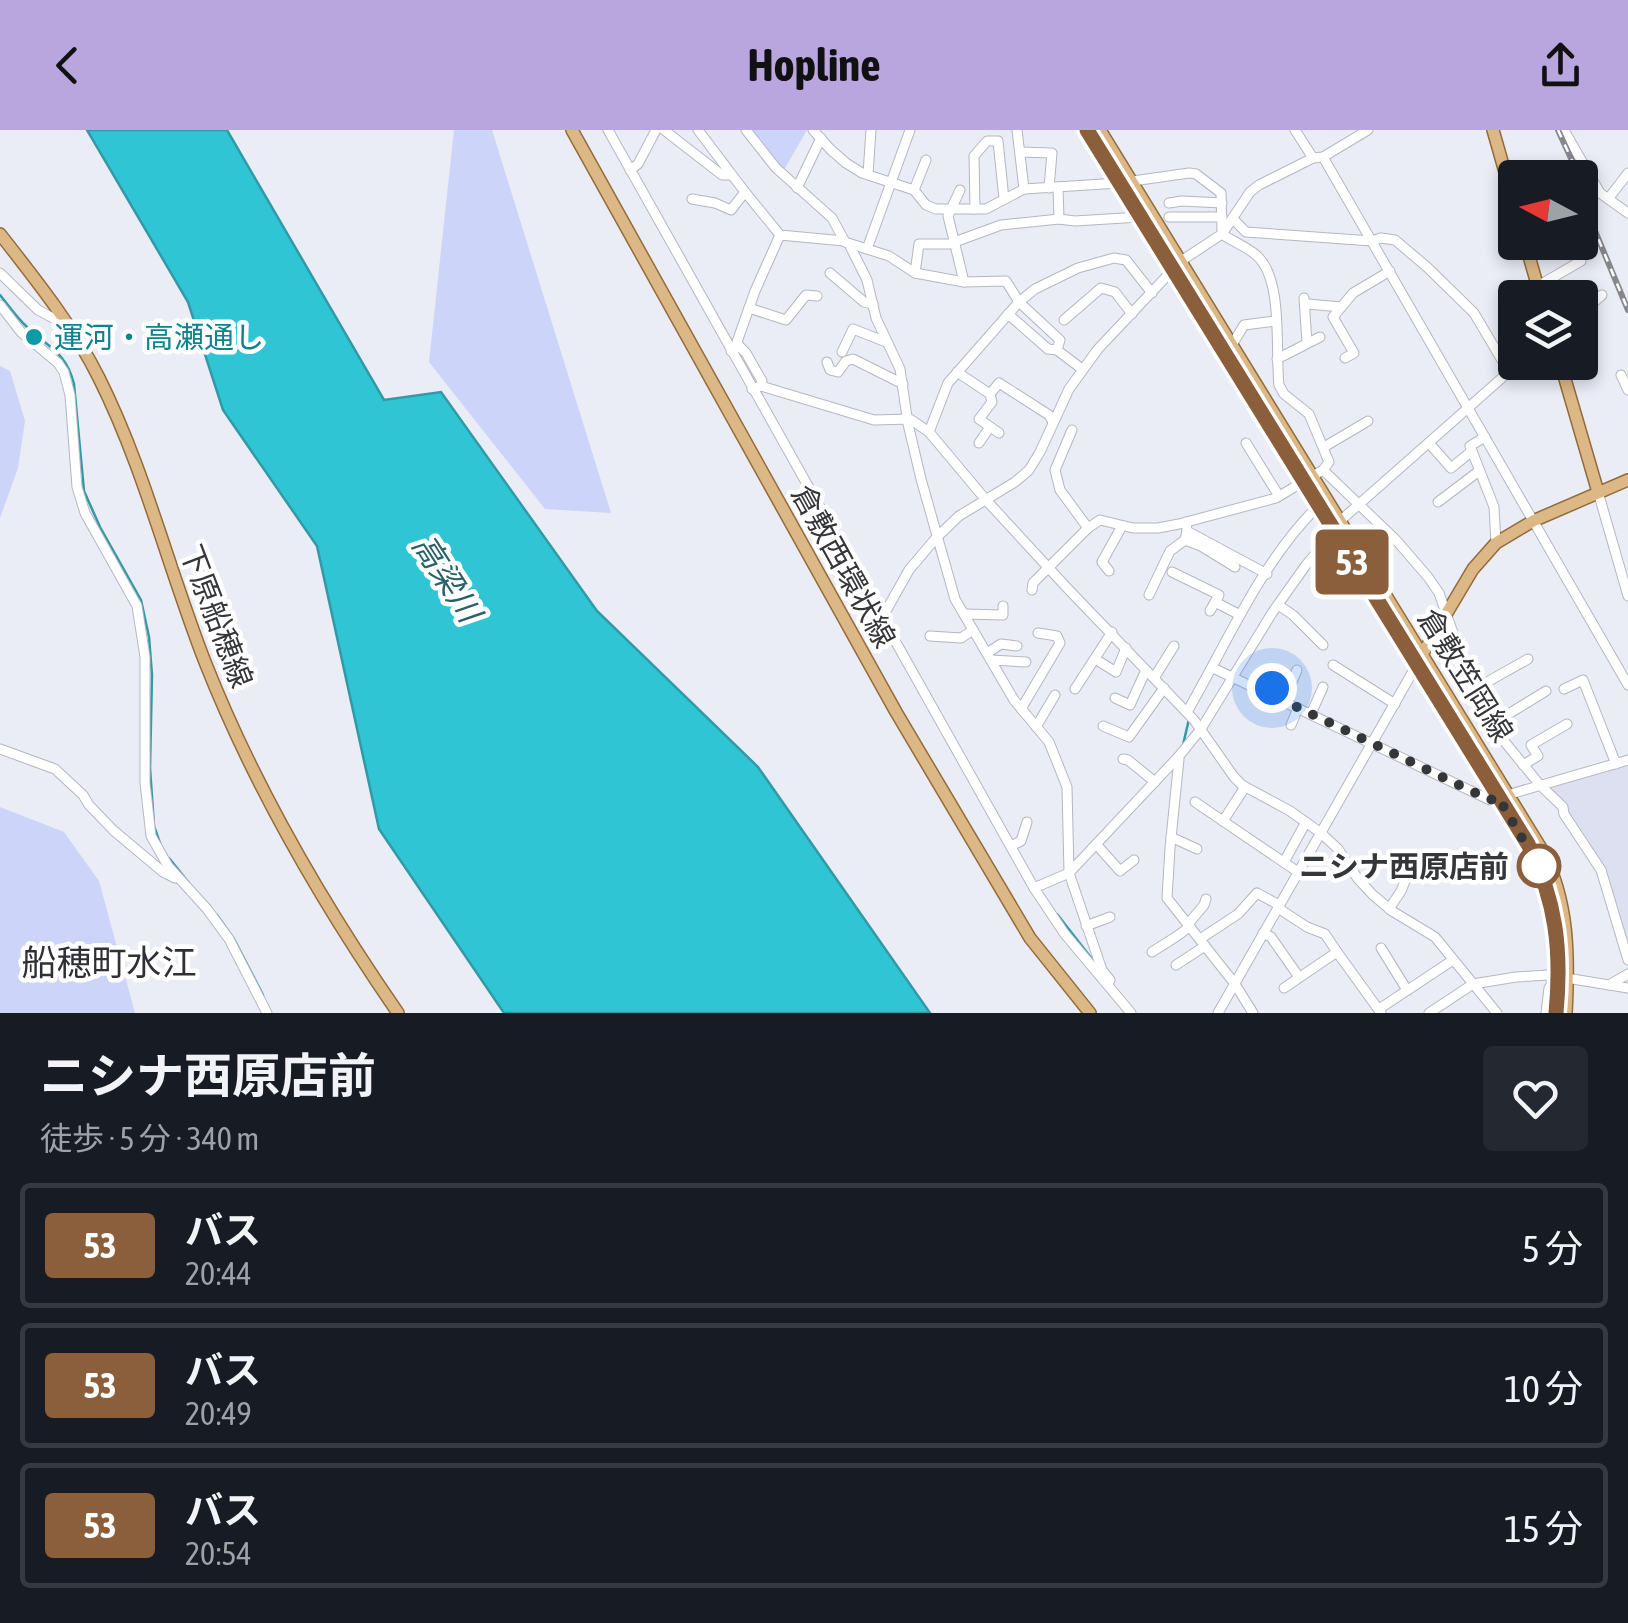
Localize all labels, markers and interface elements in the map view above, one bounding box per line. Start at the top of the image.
icon: back [40,38,95,93]
icon: share [1533,38,1588,93]
text: Hopline [747,39,881,91]
north arrow [1498,160,1598,260]
map controls [1498,160,1598,380]
button: layers [1498,280,1598,380]
place label: 運河・高瀬通し [54,320,264,354]
marker: 運河・高瀬通し [23,326,45,348]
street label: 倉敷西環状線 [785,479,903,653]
water label: 高梁川 [405,528,490,631]
line badge: 53 [1307,530,1397,594]
street label: 下原船穂線 [174,540,260,692]
text: 53 [1336,542,1368,582]
street label: 倉敷笠岡線 [1412,602,1520,748]
your location [1247,663,1297,713]
marker: ニシナ西原店前 [1518,845,1560,887]
place label: ニシナ西原店前 [1299,849,1509,883]
district label: 船穂町水江 [21,942,197,982]
button: heart [1483,1046,1588,1151]
text: ニシナ西原店前 [40,1048,376,1103]
text: 徒歩 · 5 分 · 340 m [40,1120,259,1157]
text: バス [185,1209,261,1252]
text: 53 [84,1225,116,1265]
text: 5 分 [1522,1227,1583,1270]
text: 20:44 [185,1255,252,1292]
text: バス [185,1349,261,1392]
text: 53 [84,1365,116,1405]
text: 10 分 [1504,1367,1583,1410]
text: 20:49 [185,1395,252,1432]
text: バス [185,1489,261,1532]
text: 53 [84,1505,116,1545]
text: 15 分 [1504,1507,1583,1550]
text: 20:54 [185,1535,252,1572]

